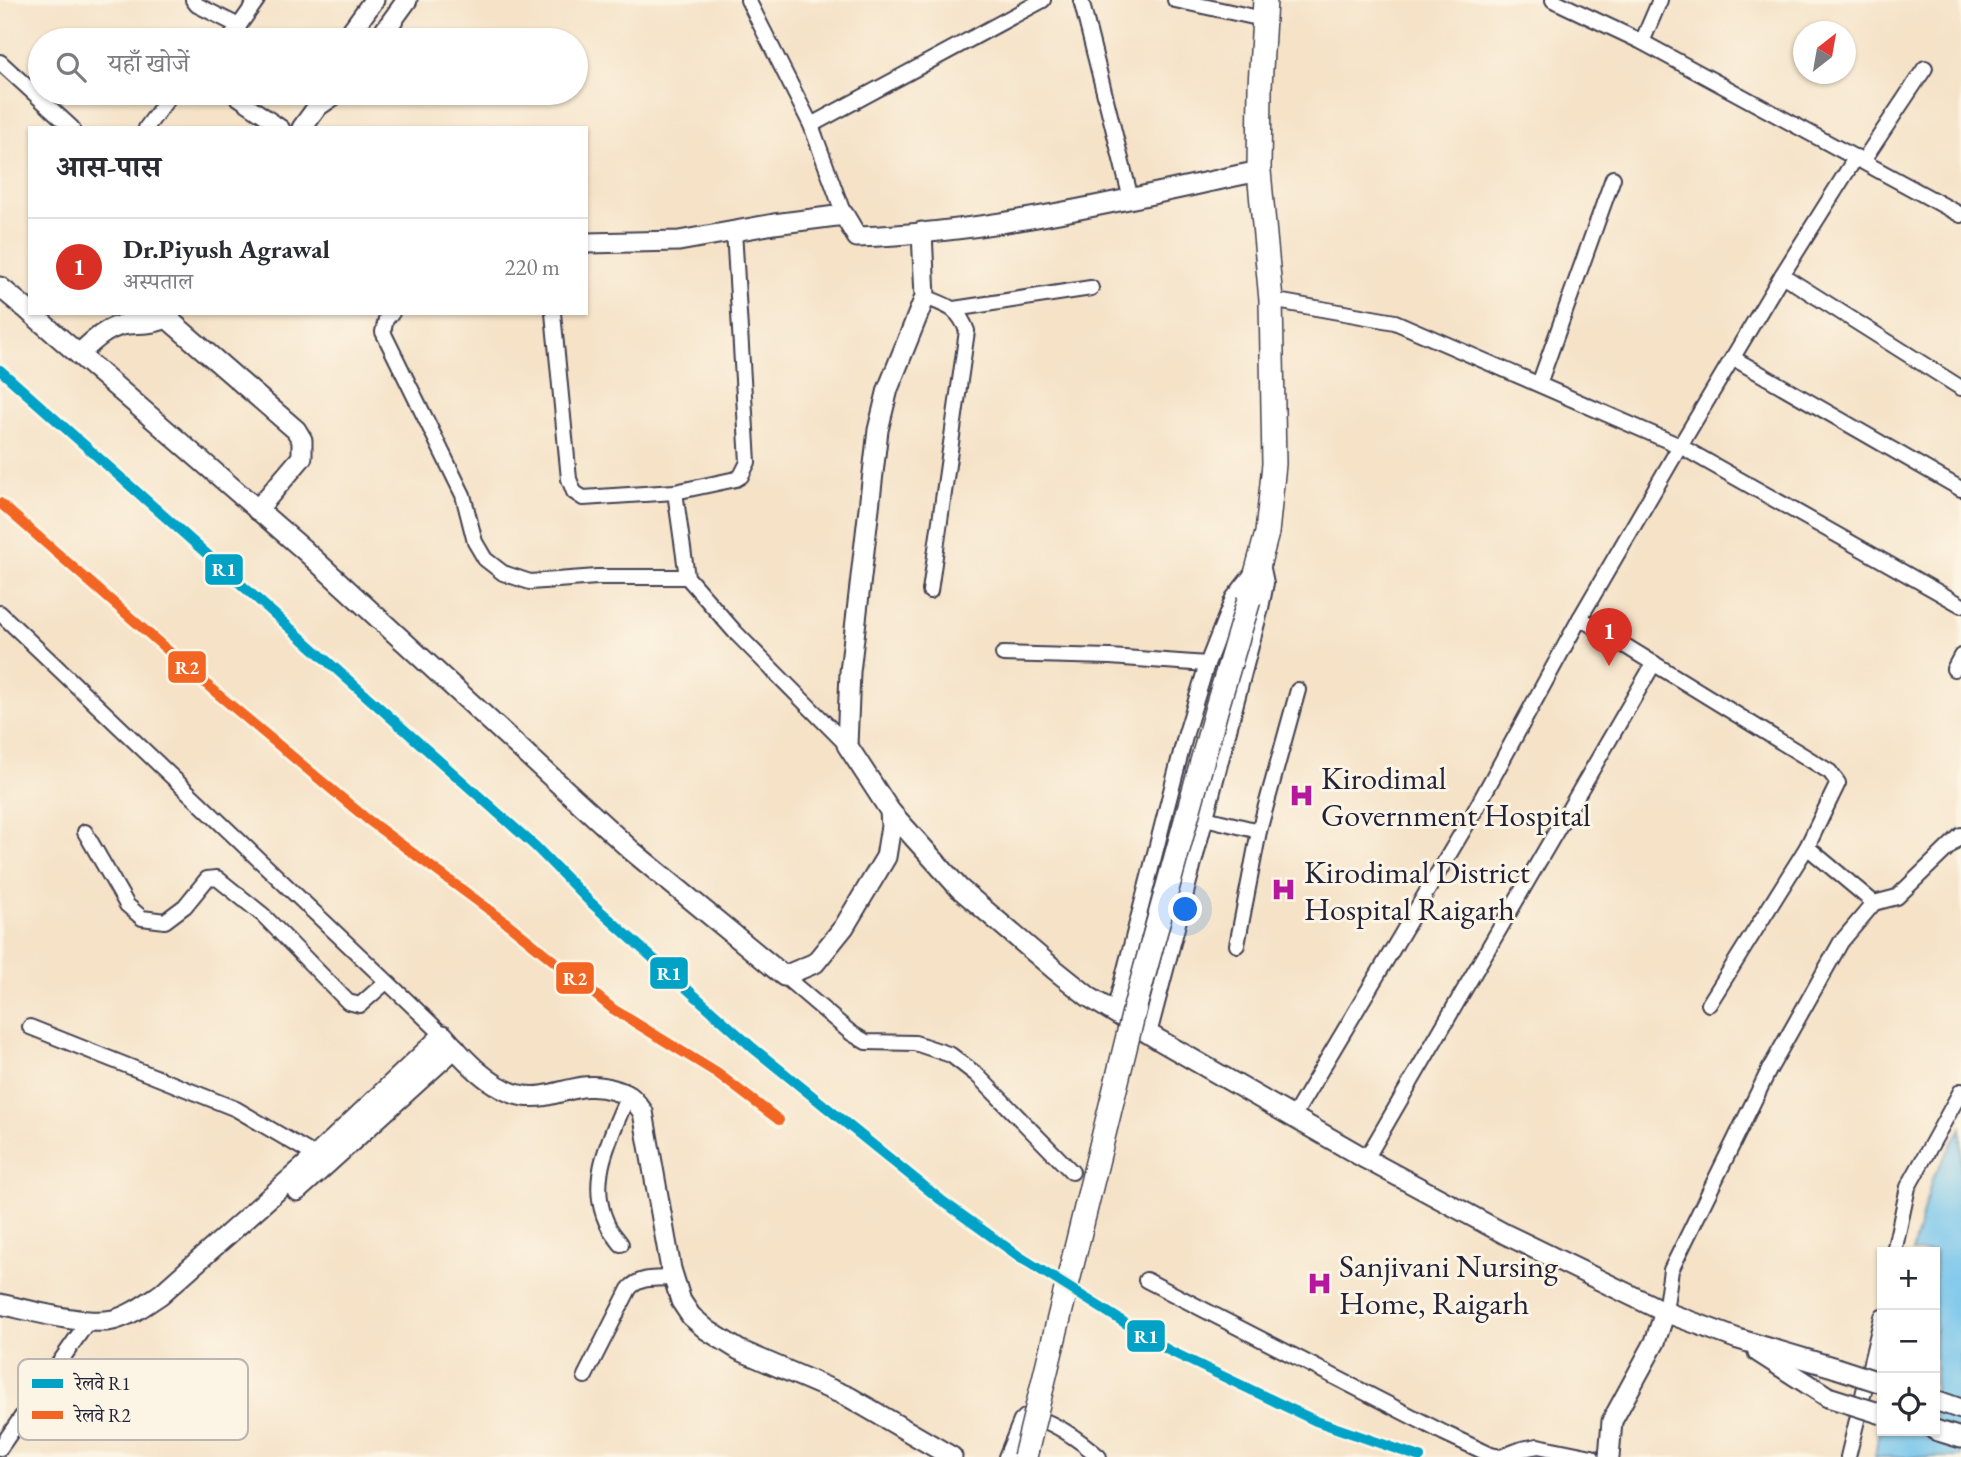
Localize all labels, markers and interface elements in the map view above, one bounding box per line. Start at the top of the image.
north arrow [1793,21,1856,84]
search box [28,28,588,105]
text: यहाँ खोजें [108,46,189,80]
icon: search [52,48,90,86]
text: आस-पास [56,147,161,186]
text: Dr.Piyush Agrawal [123,232,330,266]
text: 1 [73,252,85,282]
text: 220 m [504,252,560,282]
text: अस्पताल [123,266,193,296]
line badge: R1 [204,553,244,586]
text: R1 [212,557,236,582]
pin: 1 [1586,608,1632,666]
line badge: R2 [167,650,207,684]
text: R2 [175,655,199,680]
place label: Kirodimal Government Hospital [1321,757,1591,836]
hospital icon: Kirodimal Government Hospital [1287,782,1315,810]
place label: Kirodimal District Hospital Raigarh [1304,851,1530,930]
hospital icon: Kirodimal District Hospital Raigarh [1270,876,1298,904]
your location [1168,892,1202,926]
line badge: R1 [649,956,689,990]
line badge: R2 [555,961,595,995]
text: R1 [657,961,681,986]
text: R2 [563,966,587,991]
place label: Sanjivani Nursing Home, Raigarh [1339,1245,1559,1324]
map controls [1877,1247,1940,1436]
button: + [1877,1247,1940,1310]
hospital icon: Sanjivani Nursing Home, Raigarh [1305,1270,1333,1298]
button: − [1877,1310,1940,1373]
line badge: R1 [1126,1319,1166,1353]
text: R1 [1134,1324,1158,1349]
legend [18,1359,248,1440]
text: रेलवे R1 [73,1371,131,1396]
button: locate [1877,1373,1940,1436]
text: रेलवे R2 [73,1403,131,1428]

